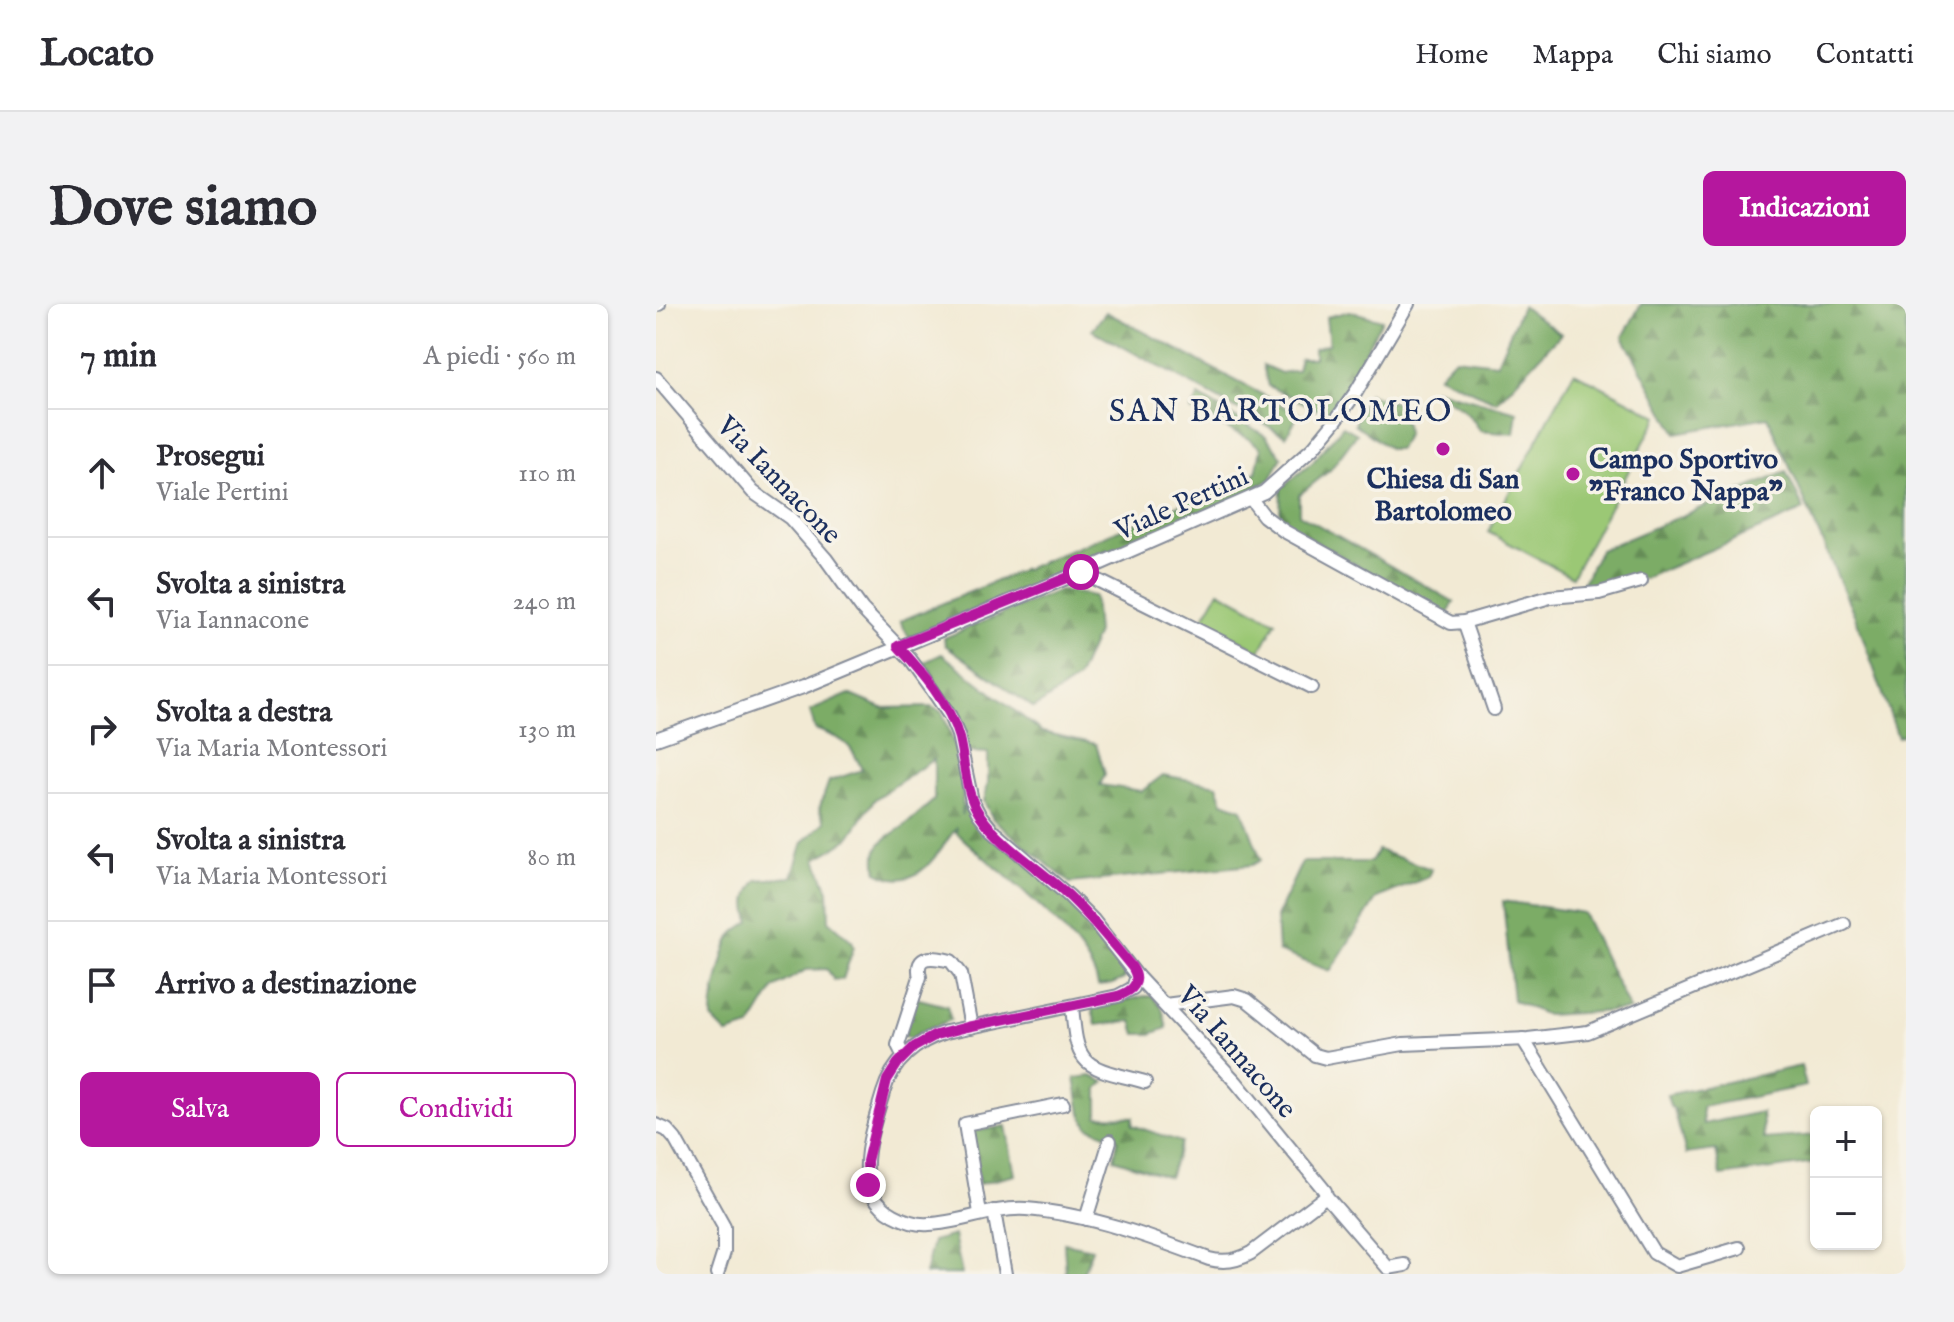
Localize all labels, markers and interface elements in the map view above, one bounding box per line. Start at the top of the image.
text: Locato [40,31,154,79]
text: Home [1415,38,1488,73]
text: Mappa [1532,38,1613,73]
text: Chi siamo [1657,38,1772,73]
text: Contatti [1816,38,1914,73]
button: Indicazioni [1703,171,1906,246]
text: Dove siamo [48,173,317,244]
text: 7 min [80,335,157,378]
text: A piedi · 560 m [423,340,576,373]
district label: SAN BARTOLOMEO [1109,392,1453,433]
street label: Via Iannacone [708,409,848,552]
text: Prosegui [156,438,265,476]
marker: Chiesa di San Bartolomeo [1434,440,1452,458]
place label: Campo Sportivo "Franco Nappa" [1589,443,1783,510]
icon: ahead [80,451,124,495]
text: 110 m [518,457,576,490]
street label: Viale Pertini [1109,459,1254,550]
place label: Chiesa di San Bartolomeo [1366,463,1520,530]
marker: Campo Sportivo "Franco Nappa" [1564,465,1582,483]
text: Viale Pertini [156,476,289,509]
route start [1063,554,1099,590]
text: Svolta a sinistra [156,566,345,604]
icon: left [80,579,124,623]
text: 240 m [513,585,576,618]
text: Via Iannacone [156,604,309,637]
text: Svolta a destra [156,694,332,732]
icon: right [80,707,124,751]
text: 130 m [518,713,576,746]
text: Via Maria Montessori [156,732,387,765]
text: Svolta a sinistra [156,822,345,860]
icon: left [80,835,124,879]
text: 80 m [527,841,576,874]
text: Via Maria Montessori [156,860,387,893]
icon: arrive [80,963,124,1007]
text: Arrivo a destinazione [156,966,417,1004]
street label: Via Iannacone [1168,978,1303,1126]
button: Salva [80,1072,320,1147]
button: Condividi [336,1072,576,1147]
map controls [1810,1106,1882,1250]
button: + [1810,1106,1882,1178]
route end [850,1167,886,1203]
button: − [1810,1178,1882,1250]

